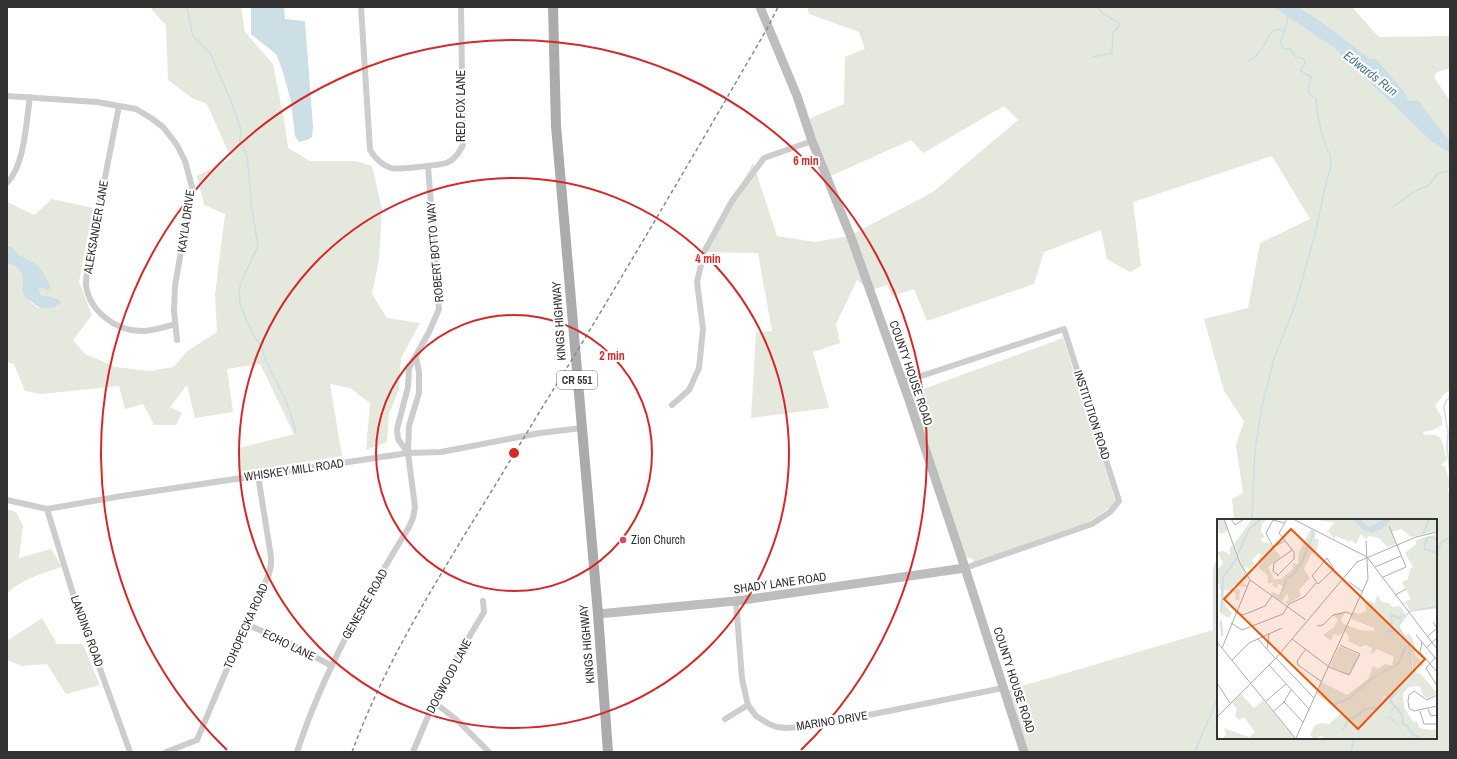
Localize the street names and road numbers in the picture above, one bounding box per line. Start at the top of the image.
street label: RED FOX LANE [453,70,469,142]
street label: ALEKSANDER LANE [80,179,112,276]
street label: KAYLA DRIVE [174,189,198,253]
street label: ROBERT BOTTO WAY [423,200,447,303]
street label: KINGS HIGHWAY [548,280,570,361]
street label: COUNTY HOUSE ROAD [885,318,937,428]
street label: INSTITUTION ROAD [1070,368,1114,462]
road number: CR 551 [557,371,597,389]
street label: WHISKEY MILL ROAD [243,455,345,485]
street label: GENESEE ROAD [338,566,392,642]
street label: SHADY LANE ROAD [733,569,827,597]
street label: TOHOPECKA ROAD [220,581,272,671]
street label: LANDING ROAD [67,593,107,669]
street label: KINGS HIGHWAY [576,603,598,684]
street label: ECHO LANE [260,625,318,665]
street label: COUNTY HOUSE ROAD [989,625,1039,735]
street label: DOGWOOD LANE [423,636,475,716]
street label: MARINO DRIVE [795,707,869,735]

